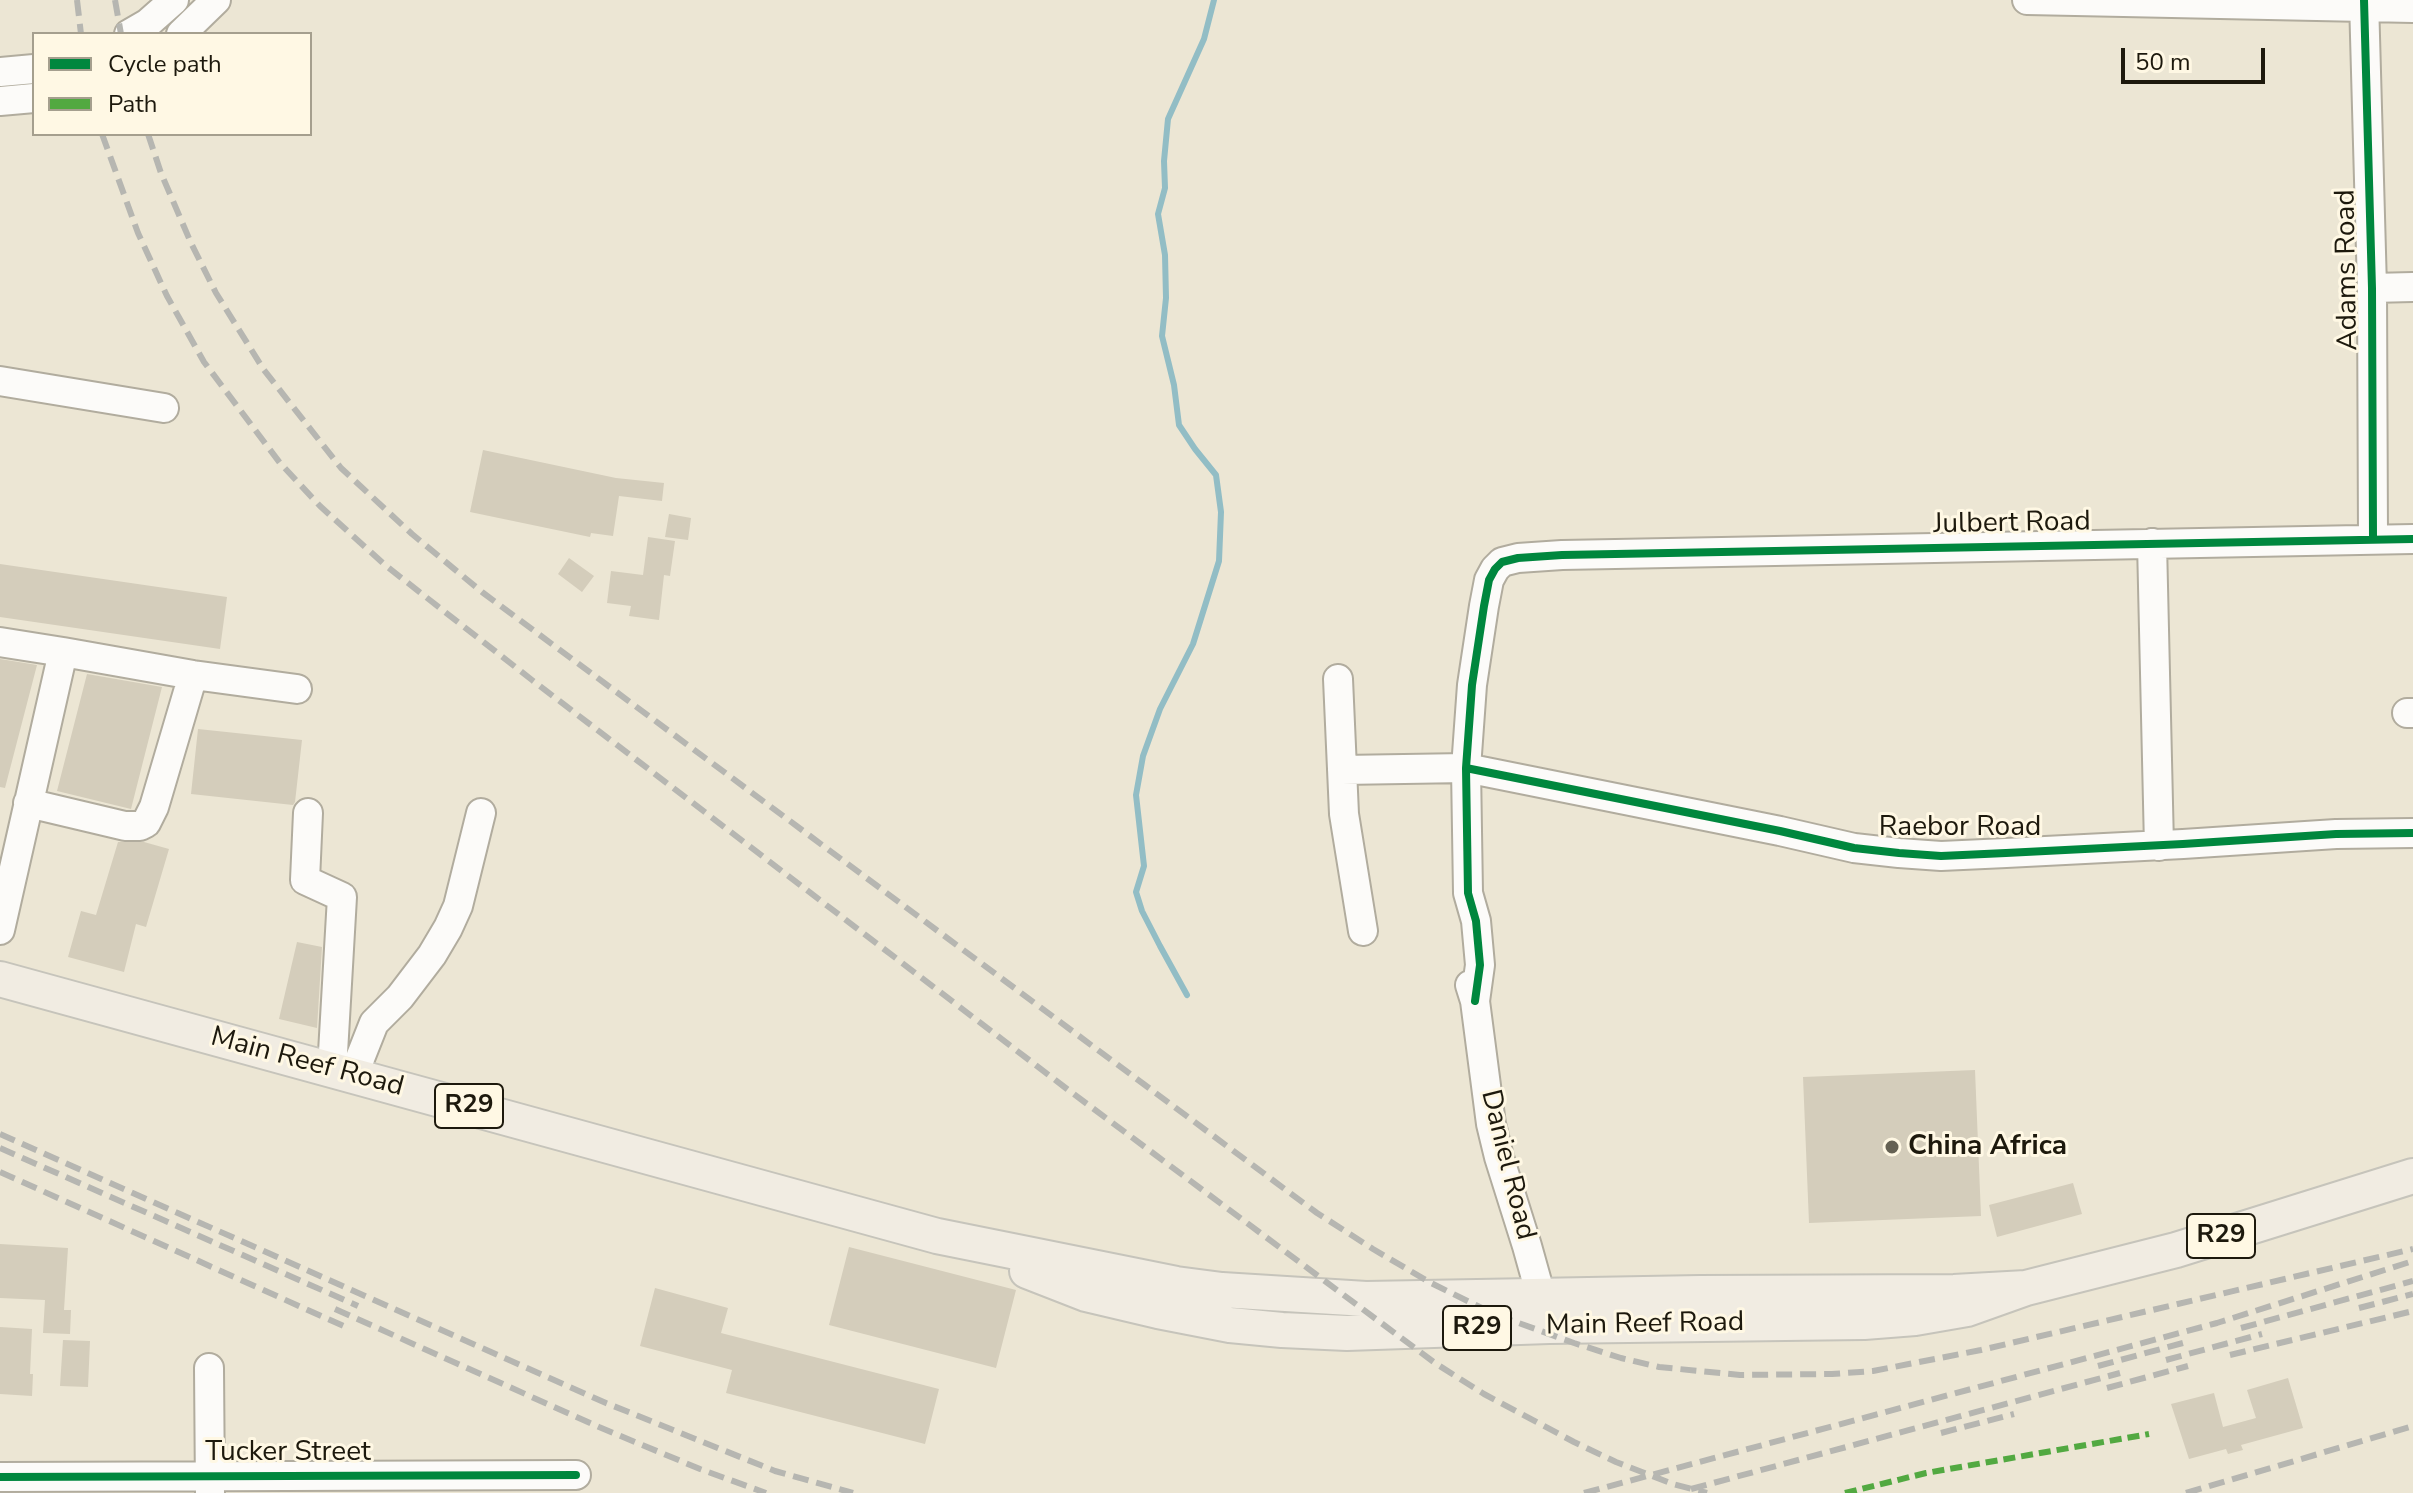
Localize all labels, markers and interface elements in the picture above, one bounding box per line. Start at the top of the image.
legend [32,32,312,136]
scale bar [2125,32,2269,82]
text: 50 m [2135,46,2191,78]
text: Cycle path [108,48,222,80]
text: Path [108,88,157,120]
street label: Adams Road [2330,189,2366,351]
street label: Julbert Road [1933,506,2091,542]
street label: Raebor Road [1879,811,2041,845]
street label: Main Reef Road [207,1021,407,1105]
road number: R29 [435,1084,503,1128]
street label: Daniel Road [1472,1086,1542,1244]
place label: China Africa [1908,1130,2067,1164]
marker: China Africa [1883,1138,1901,1156]
road number: R29 [2187,1214,2255,1258]
road number: R29 [1443,1306,1511,1350]
street label: Main Reef Road [1546,1306,1744,1344]
street label: Tucker Street [205,1436,371,1470]

